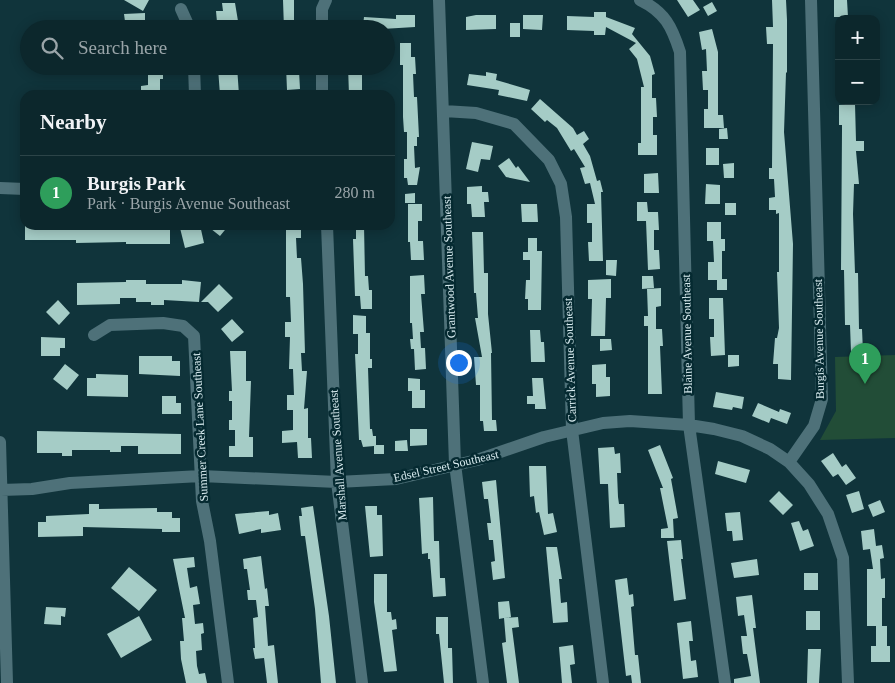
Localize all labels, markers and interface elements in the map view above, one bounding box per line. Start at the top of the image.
map controls [835,15,880,105]
button: + [835,15,880,60]
search box [20,20,395,75]
icon: search [38,34,66,62]
text: Search here [78,37,167,58]
button: − [835,60,880,105]
text: Nearby [40,110,107,134]
text: Burgis Park [87,173,186,194]
text: 1 [52,184,60,201]
text: 280 m [335,184,375,201]
text: Park · Burgis Avenue Southeast [87,195,290,212]
street label: Grantwood Avenue Southeast [439,195,458,338]
street label: Blaine Avenue Southeast [679,273,695,394]
street label: Burgis Avenue Southeast [811,278,827,399]
street label: Carrick Avenue Southeast [561,297,579,422]
pin: 1 [849,343,881,384]
your location [446,350,472,376]
street label: Summer Creek Lane Southeast [189,352,211,502]
street label: Marshall Avenue Southeast [326,388,350,521]
street label: Edsel Street Southeast [392,447,500,485]

